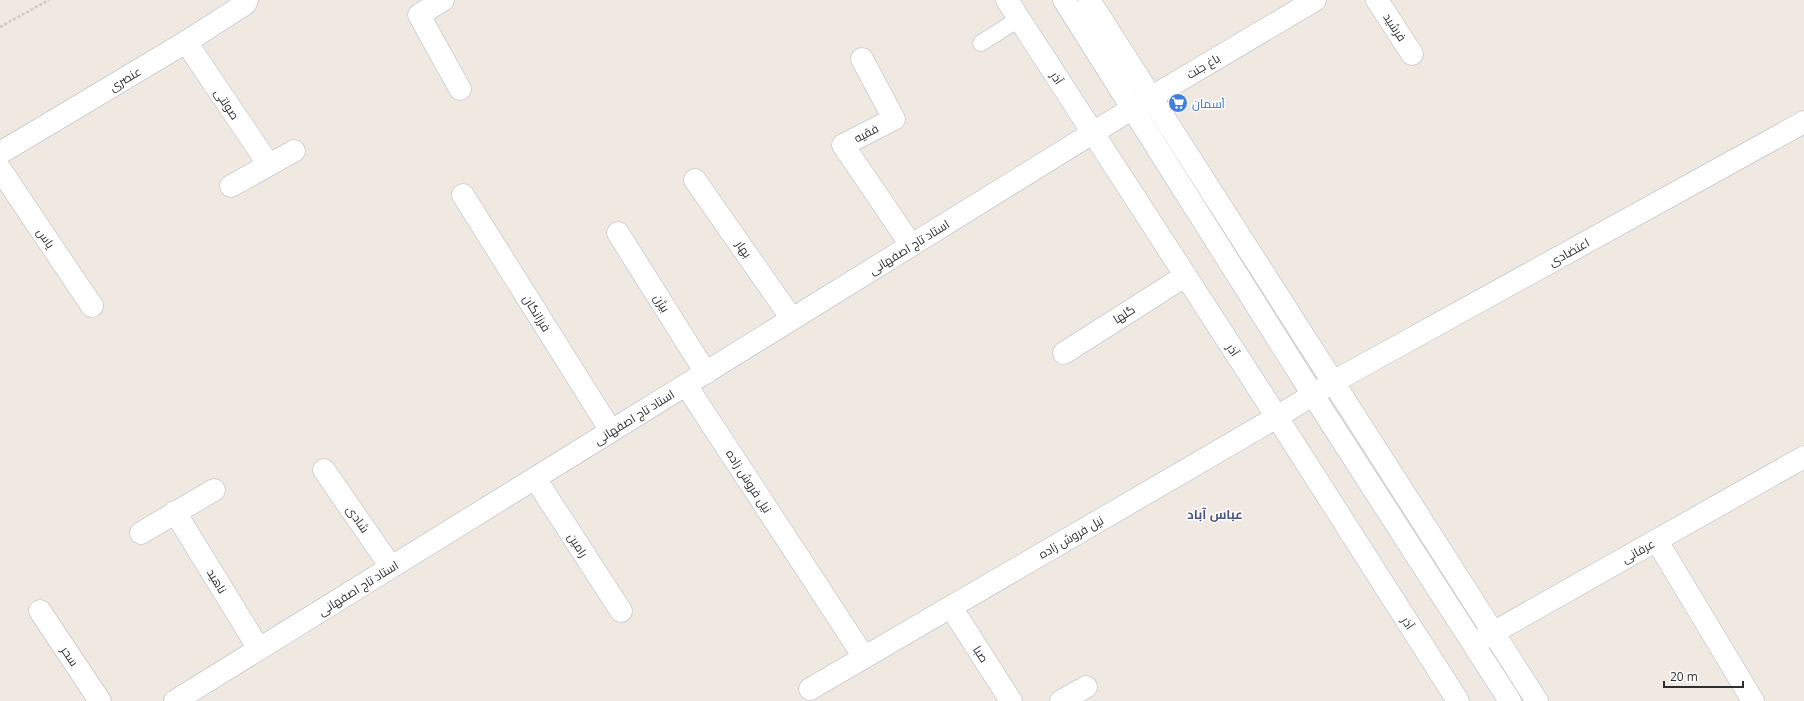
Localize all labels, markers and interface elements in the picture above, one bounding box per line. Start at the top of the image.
street label: فرشید [1379,9,1411,45]
street label: باغ جنت [1183,49,1223,83]
street label: عنصری [106,63,144,95]
street label: آذر [1046,67,1068,88]
street label: صولتی [210,85,244,123]
supermarket icon: آسمان [1167,92,1189,114]
place label: آسمان [1192,95,1226,112]
street label: فقیه [851,120,881,146]
street label: استاد تاج اصفهانی [865,215,953,279]
street label: یاس [33,224,59,252]
street label: اعتضادی [1546,234,1592,270]
street label: بهار [731,236,756,261]
street label: فرزانگان [519,291,555,335]
street label: بیژن [650,291,674,315]
street label: گلها [1110,301,1138,327]
street label: آذر [1222,339,1244,360]
street label: استاد تاج اصفهانی [590,385,678,449]
street label: نیل فروش زاده [722,446,776,516]
street label: شادی [342,502,374,536]
district label: عباس آباد [1187,505,1243,523]
street label: نیل فروش زاده [1035,512,1107,562]
street label: رامین [564,529,592,561]
street label: عرفانی [1618,535,1658,567]
street label: استاد تاج اصفهانی [314,556,402,620]
street label: ناهید [203,565,231,597]
street label: آذر [1397,612,1419,633]
street label: سحر [57,642,83,669]
street label: صبا [969,642,993,666]
scale bar [1664,663,1743,689]
text: 20 m [1670,668,1698,685]

